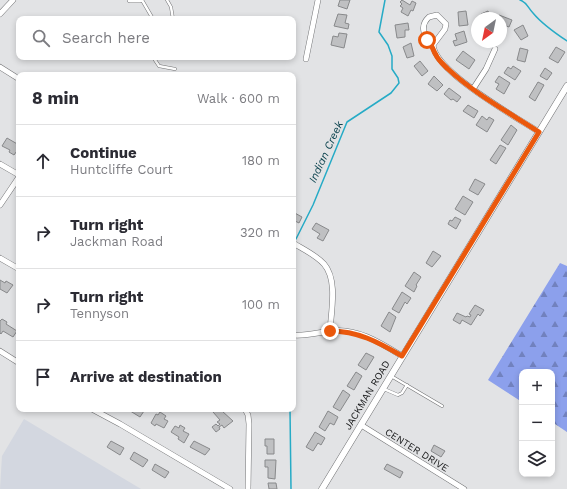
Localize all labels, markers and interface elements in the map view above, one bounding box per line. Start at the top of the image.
north arrow [471,12,507,48]
search box [16,16,296,60]
icon: search [30,27,52,49]
text: Search here [62,29,150,47]
route start [418,31,436,49]
text: 8 min [32,88,79,108]
text: Walk · 600 m [197,91,280,106]
water label: Indian Creek [306,118,346,185]
text: Continue [70,144,137,162]
icon: ahead [32,150,54,172]
text: 180 m [242,153,280,168]
text: Huntcliffe Court [70,162,173,177]
text: Turn right [70,216,143,234]
icon: right [32,222,54,244]
text: 320 m [240,225,280,240]
text: Jackman Road [70,234,163,249]
text: Turn right [70,288,143,306]
icon: right [32,294,54,316]
text: 100 m [242,297,280,312]
text: Tennyson [70,306,129,321]
route end [321,322,339,340]
street label: JACKMAN ROAD [342,358,392,432]
icon: arrive [32,366,54,388]
text: Arrive at destination [70,368,222,386]
map controls [519,369,555,477]
button: + [519,369,555,405]
button: − [519,405,555,441]
street label: CENTER DRIVE [383,426,451,474]
button: layers [519,441,555,477]

